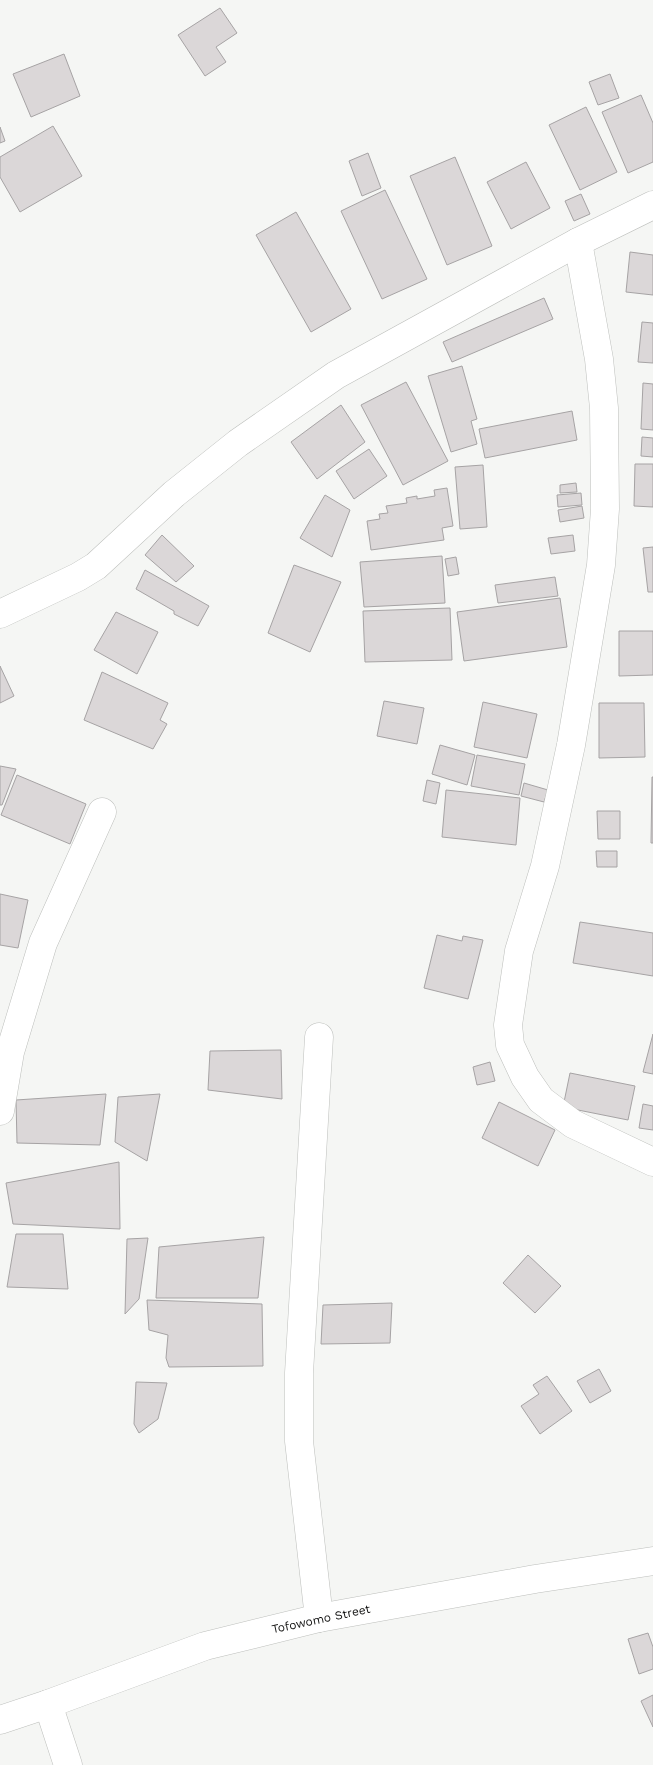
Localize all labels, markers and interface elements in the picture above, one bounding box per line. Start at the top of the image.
street label: Tofowomo Street [270,1602,372,1636]

